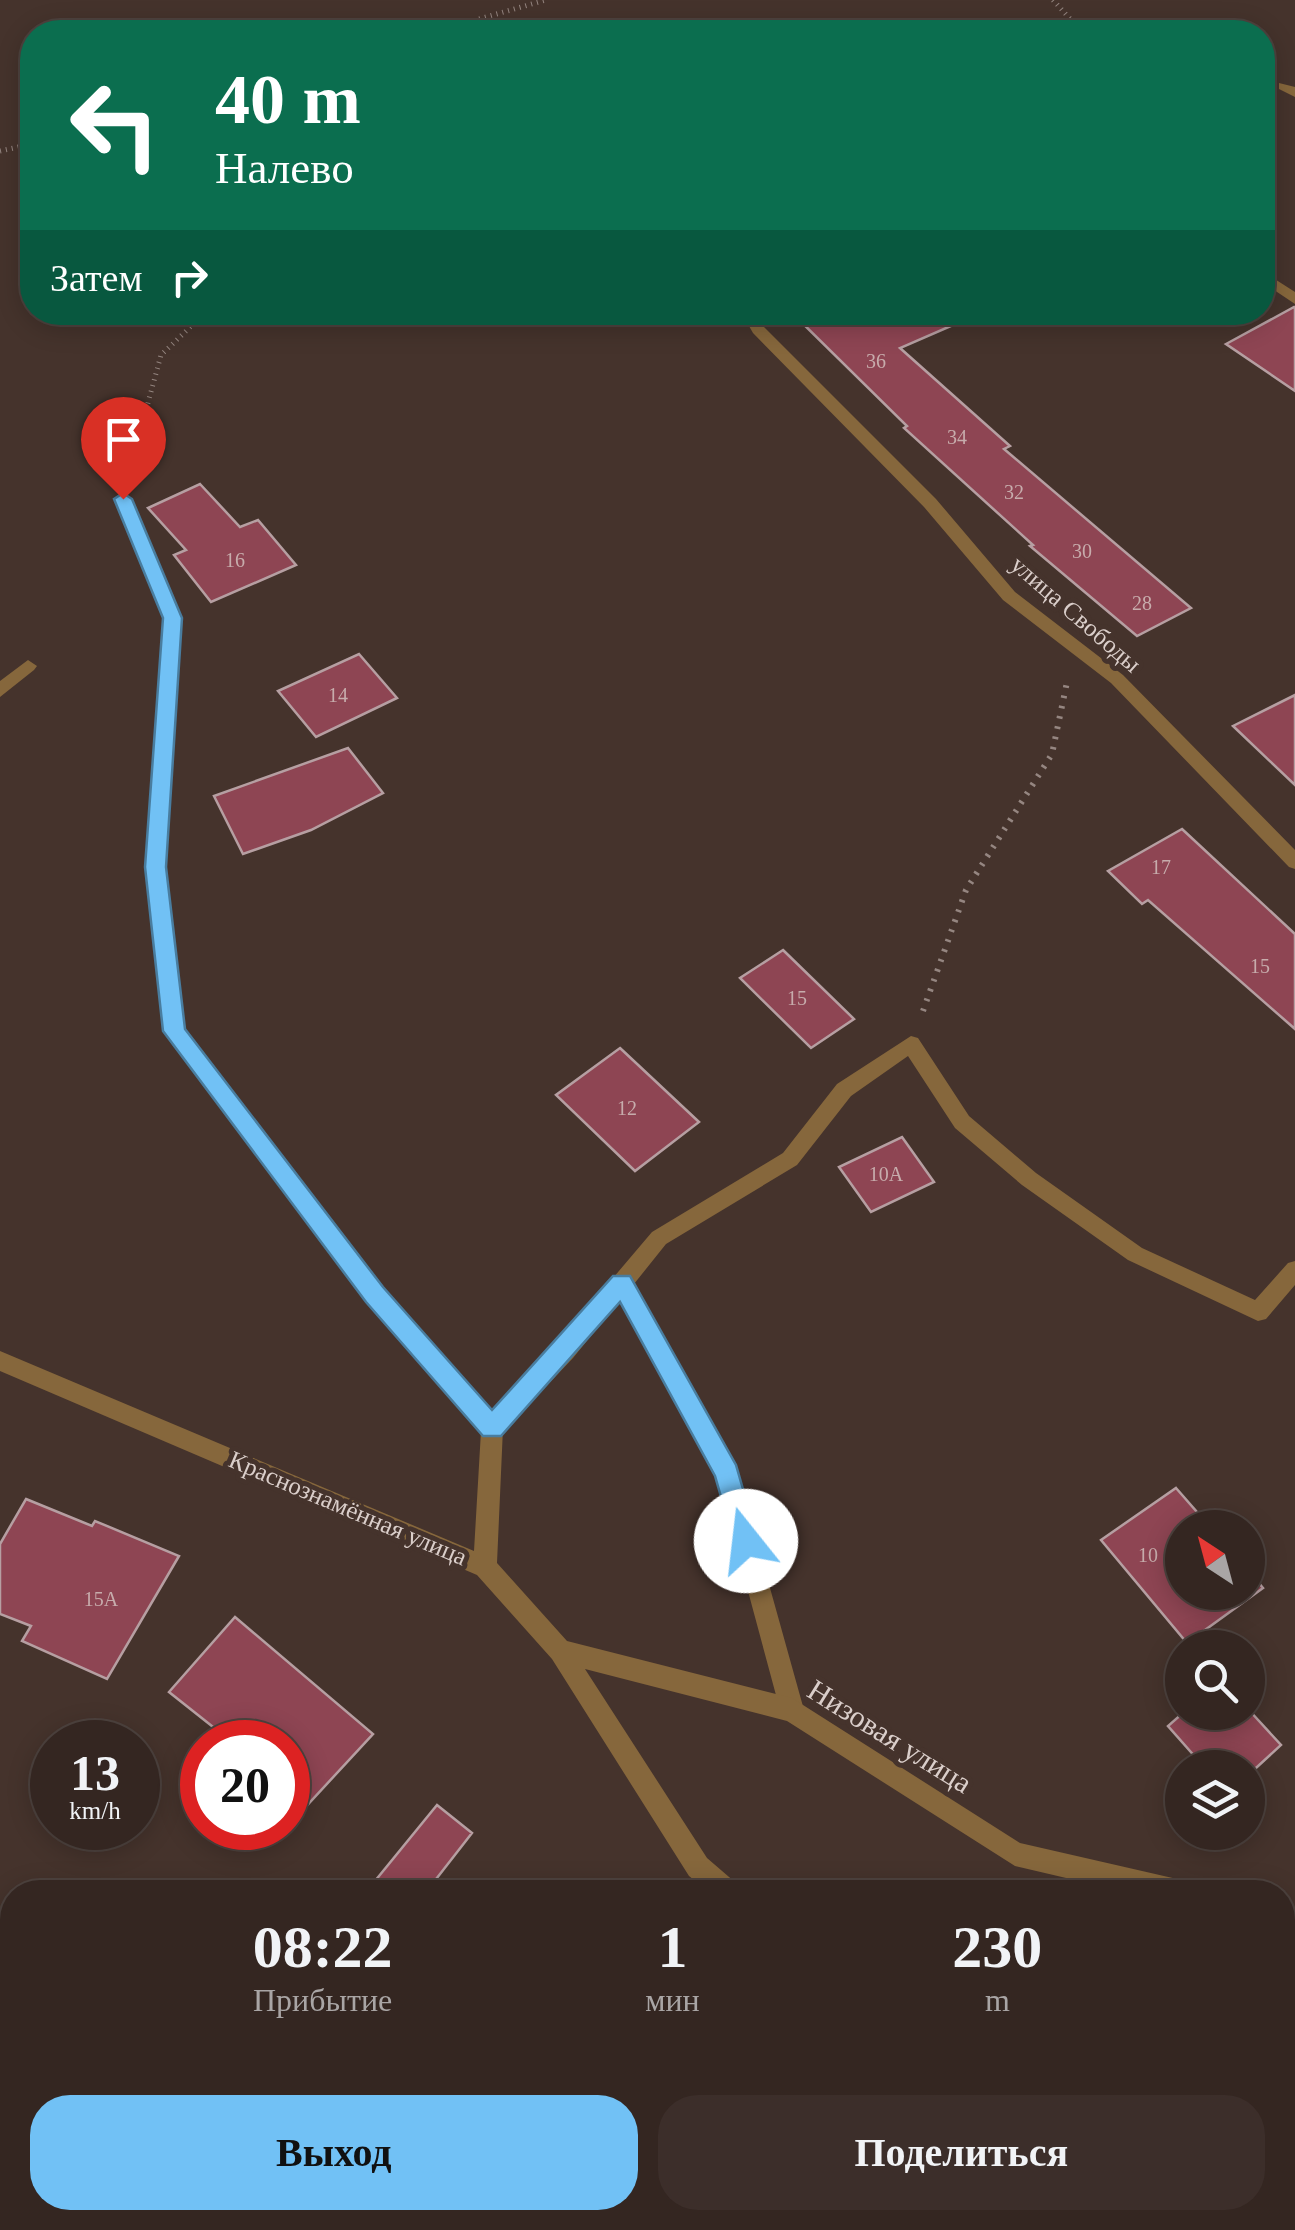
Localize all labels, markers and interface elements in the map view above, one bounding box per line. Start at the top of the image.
icon: left [50,60,180,190]
text: 40 m [215,61,361,138]
text: Налево [215,143,354,193]
icon: right [162,250,217,305]
text: Затем [50,257,142,299]
house number: 36 [866,350,886,372]
pin [81,397,166,500]
icon: arrive [96,412,151,467]
house number: 34 [947,426,967,448]
house number: 32 [1004,481,1024,503]
house number: 30 [1072,540,1092,562]
house number: 16 [225,549,245,571]
street label: улица Свободы [1006,550,1146,678]
house number: 28 [1132,592,1152,614]
house number: 14 [328,684,348,706]
house number: 17 [1151,856,1171,878]
house number: 15 [1250,955,1270,977]
house number: 15 [787,987,807,1009]
house number: 12 [617,1097,637,1119]
house number: 10А [869,1163,904,1185]
street label: Краснознамённая улица [225,1446,471,1570]
position arrow [694,1489,798,1593]
north arrow [1165,1510,1265,1610]
map controls [1165,1510,1265,1850]
house number: 10 [1138,1544,1158,1566]
house number: 15А [84,1588,119,1610]
button: search [1165,1630,1265,1730]
street label: Низовая улица [802,1672,978,1800]
speed limit sign: 20 [180,1720,310,1850]
text: 13 [70,1745,120,1801]
button: layers [1165,1750,1265,1850]
text: km/h [69,1797,121,1824]
text: 08:22 [253,1914,393,1980]
text: 1 [657,1914,687,1980]
text: 230 [952,1914,1042,1980]
text: Прибытие [253,1982,392,2018]
text: мин [645,1982,700,2018]
text: m [985,1982,1010,2018]
button: Выход [30,2095,638,2210]
button: Поделиться [658,2095,1265,2210]

